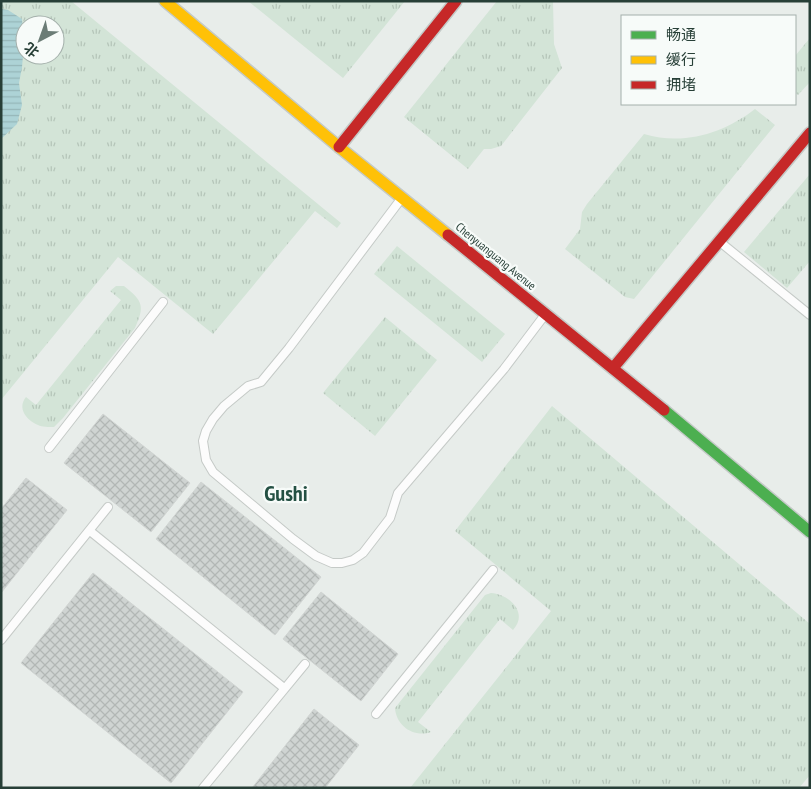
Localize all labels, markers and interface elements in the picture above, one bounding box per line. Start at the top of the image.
north arrow [15,15,65,65]
legend [621,15,796,105]
text: 畅通 [666,25,696,44]
text: 北 [20,38,43,61]
text: 缓行 [666,50,696,69]
text: 拥堵 [666,75,696,94]
street label: Chenyuanguang Avenue [453,219,539,293]
district label: Gushi [264,479,308,507]

